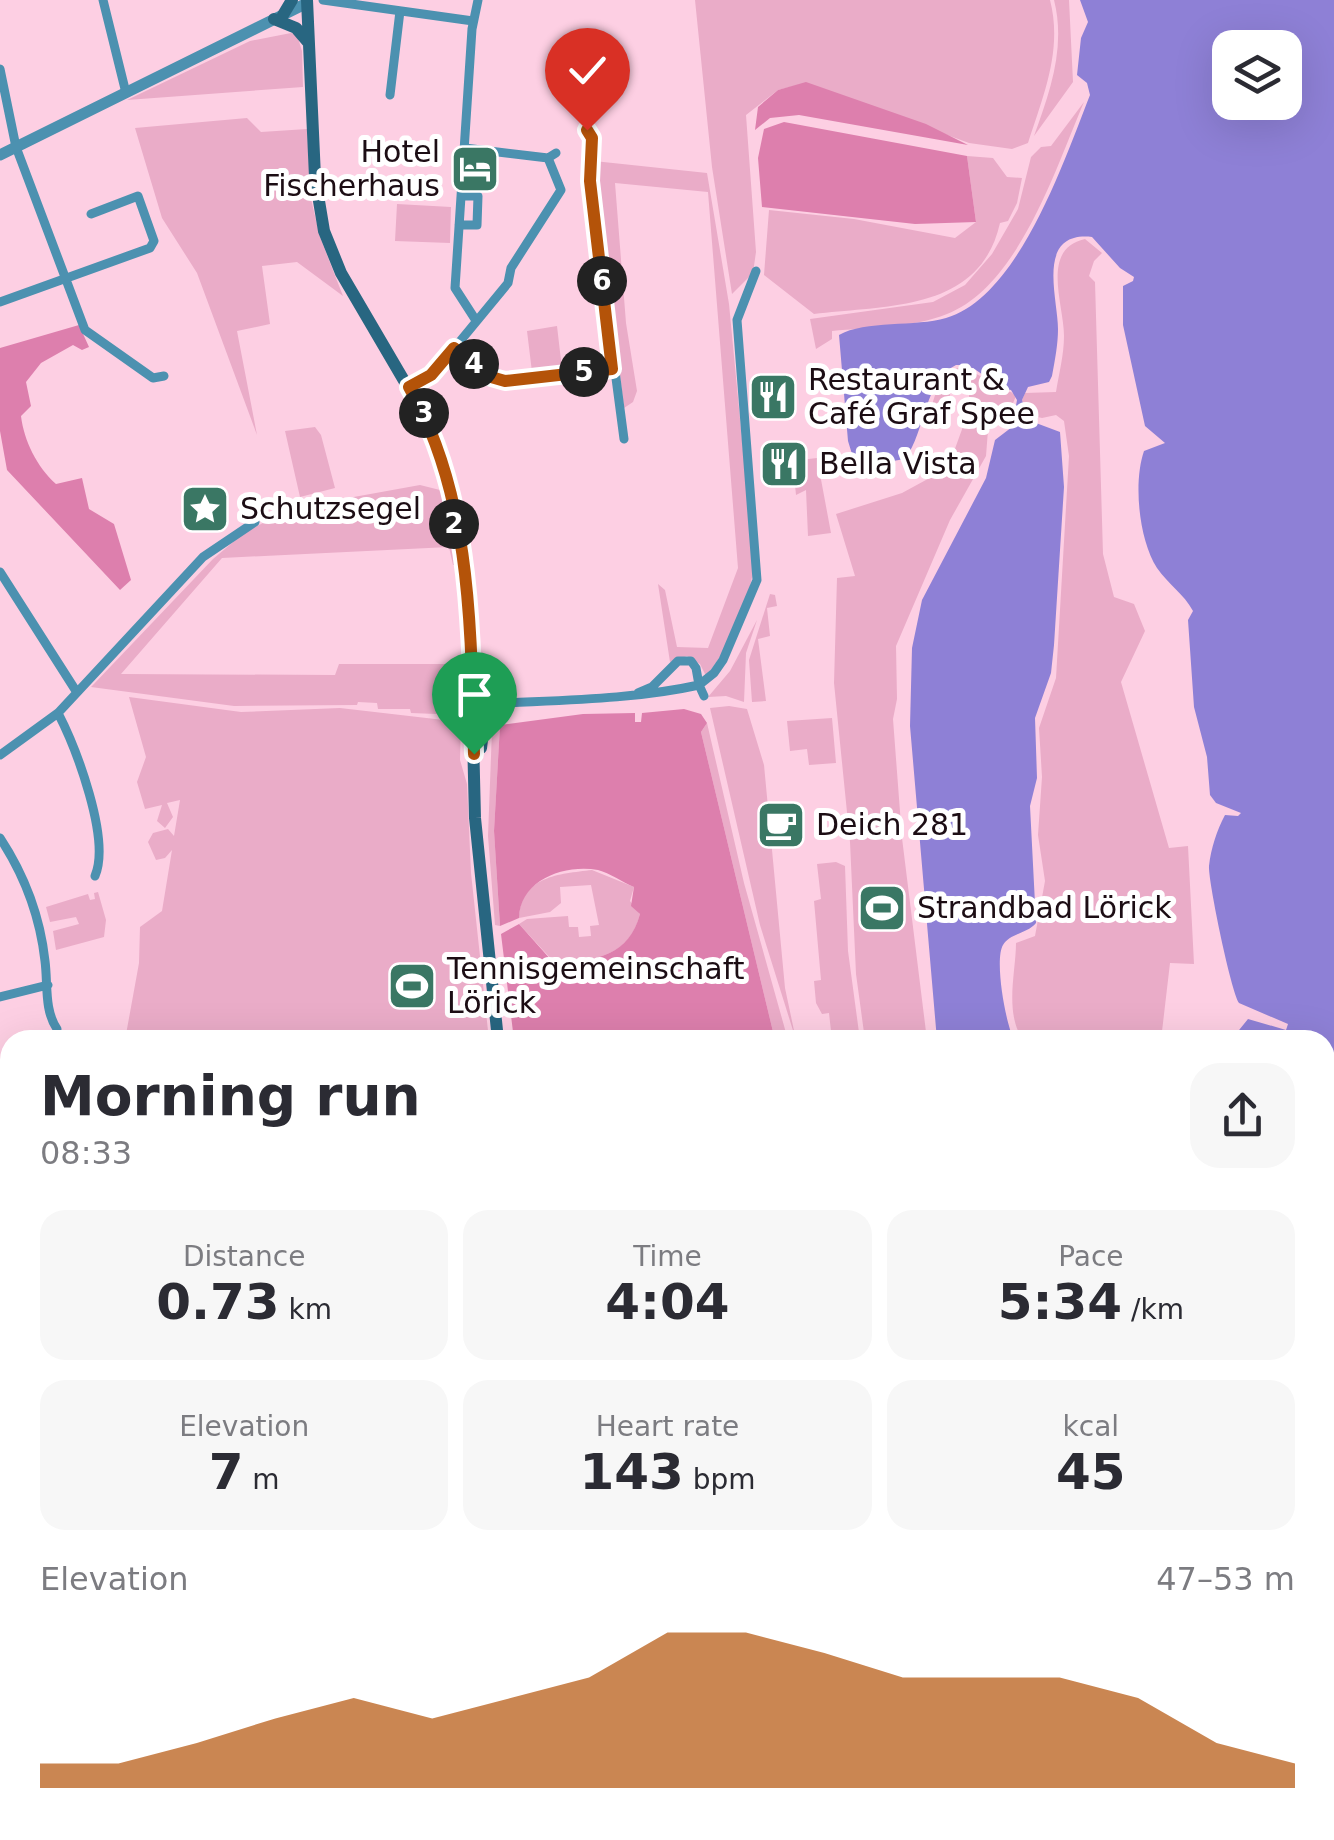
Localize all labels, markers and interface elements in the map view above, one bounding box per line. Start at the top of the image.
pin [545,28,630,131]
map controls [1212,30,1302,120]
button: layers [1212,30,1302,120]
icon: check [560,43,615,98]
place label: Hotel Fischerhaus [263,134,440,203]
hotel icon: Hotel Fischerhaus [449,143,501,195]
pin: 6 [577,256,627,306]
text: 6 [592,264,612,297]
pin: 4 [449,339,499,389]
text: 4 [464,347,484,380]
pin: 5 [559,347,609,397]
text: 5 [574,355,594,388]
place label: Restaurant & Café Graf Spee [808,362,1035,431]
restaurant icon: Restaurant & Café Graf Spee [747,371,799,423]
pin: 3 [399,388,449,438]
text: 3 [414,396,434,429]
restaurant icon: Bella Vista [758,438,810,490]
place label: Bella Vista [819,446,977,481]
place icon: Schutzsegel [179,483,231,535]
place label: Schutzsegel [240,491,421,526]
pin: 2 [429,499,479,549]
text: 2 [444,507,464,540]
pin [432,652,517,755]
icon: arrive [447,667,502,722]
cafe icon: Deich 281 [755,799,807,851]
place label: Deich 281 [816,807,968,842]
sports icon: Strandbad Lörick [856,882,908,934]
place label: Strandbad Lörick [917,890,1172,925]
place label: Tennisgemeinschaft Lörick [446,951,745,1020]
sports icon: Tennisgemeinschaft Lörick [386,960,438,1012]
button: share [1190,1063,1295,1168]
text: Morning run [40,1064,421,1128]
text: 08:33 [40,1134,132,1172]
text: Distance [183,1240,305,1273]
text: Time [633,1240,702,1273]
text: Pace [1058,1240,1124,1273]
text: 0.73 [156,1273,280,1331]
text: 4:04 [605,1273,730,1331]
text: 5:34 [998,1273,1122,1331]
text: km [280,1293,332,1326]
text: /km [1122,1293,1184,1326]
text: Elevation [179,1410,309,1443]
text: Heart rate [596,1410,739,1443]
text: kcal [1063,1410,1119,1443]
text: 7 [209,1443,243,1501]
text: 143 [579,1443,684,1501]
text: 45 [1056,1443,1126,1501]
text: m [243,1463,280,1496]
text: bpm [684,1463,756,1496]
text: Elevation [40,1560,189,1598]
text: 47–53 m [1156,1560,1295,1598]

